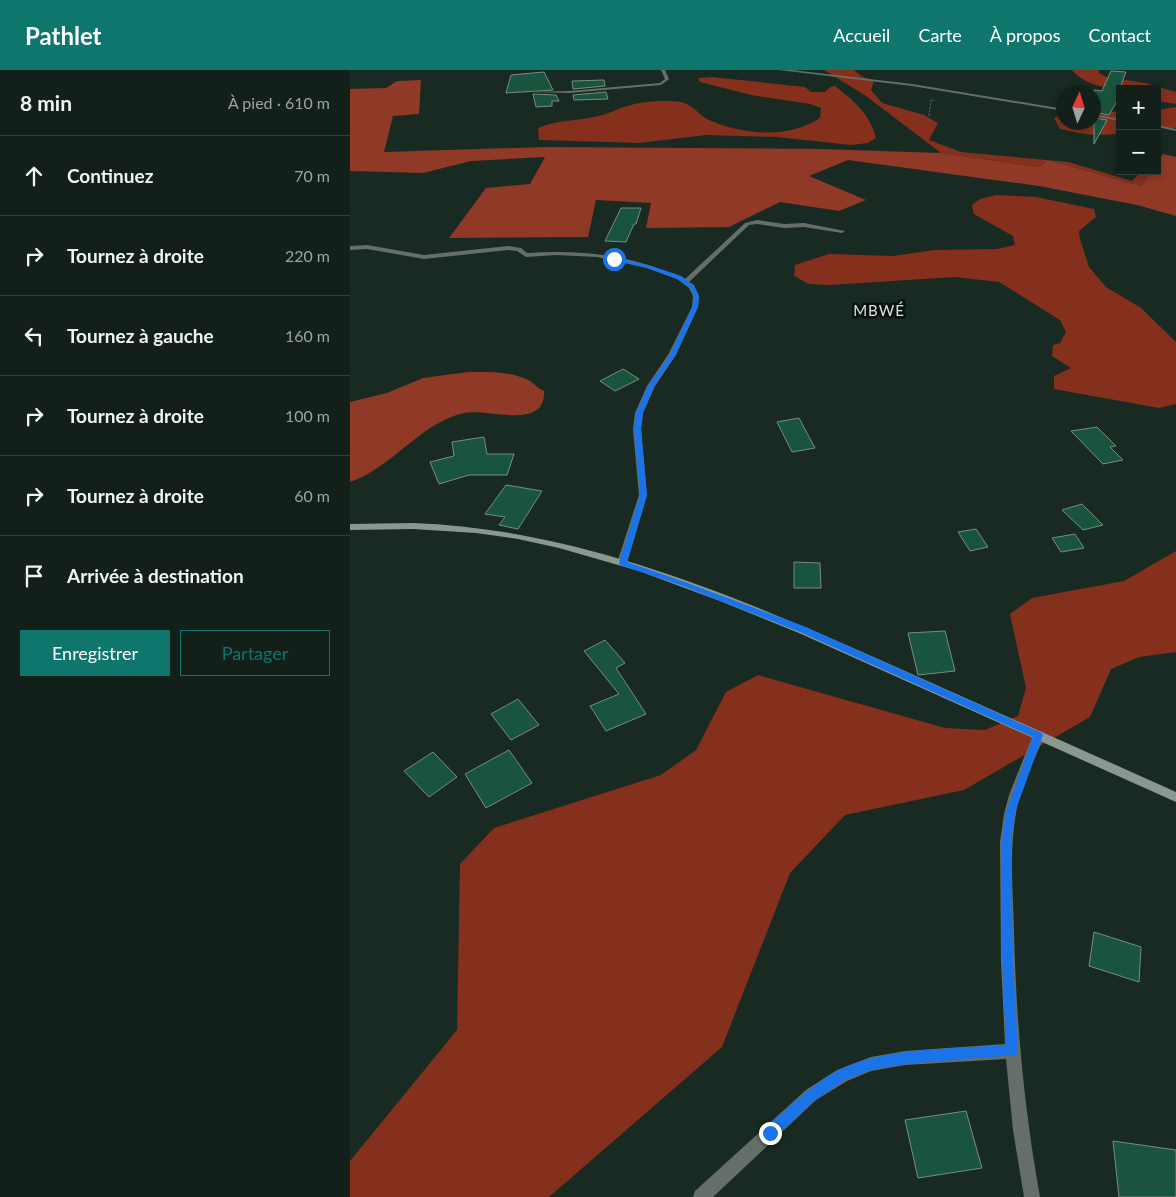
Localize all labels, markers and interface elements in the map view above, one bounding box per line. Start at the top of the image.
text: Pathlet [25,21,102,50]
text: Accueil [833,24,890,46]
text: Carte [918,24,962,46]
text: À propos [990,24,1061,46]
text: Contact [1089,24,1151,46]
north arrow [1056,85,1101,130]
map controls [1116,85,1161,175]
button: + [1116,85,1161,130]
text: 8 min [20,90,72,115]
text: À pied · 610 m [228,93,330,112]
button: − [1116,130,1161,175]
icon: ahead [20,162,48,190]
text: Continuez [67,164,153,187]
text: 70 m [294,166,330,185]
icon: right [20,242,48,270]
text: Tournez à droite [67,244,204,267]
text: 220 m [285,246,330,265]
route start [603,248,626,271]
district label: MBWÉ [853,301,905,319]
icon: left [20,322,48,350]
text: Tournez à gauche [67,324,214,347]
text: 160 m [285,326,330,345]
icon: right [20,402,48,430]
text: Tournez à droite [67,404,204,427]
text: 100 m [285,406,330,425]
icon: right [20,482,48,510]
text: Tournez à droite [67,484,204,507]
text: 60 m [294,486,330,505]
icon: arrive [20,562,48,590]
text: Arrivée à destination [67,564,244,587]
button: Enregistrer [20,630,170,676]
button: Partager [180,630,330,676]
route end [759,1122,782,1145]

